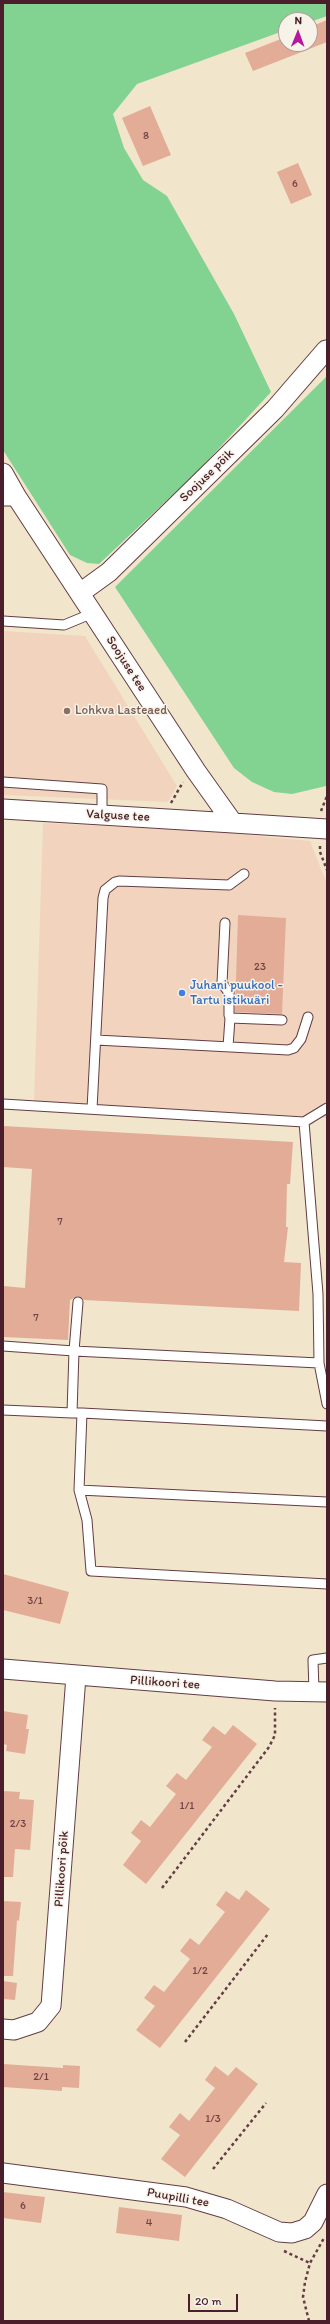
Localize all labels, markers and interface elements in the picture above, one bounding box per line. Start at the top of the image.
north arrow [278,12,318,52]
text: N [294,14,302,27]
house number: 8 [143,129,149,143]
house number: 6 [292,177,298,191]
street label: Soojuse põik [177,446,237,506]
street label: Soojuse tee [102,633,150,695]
place label: Lohkva Lasteaed [75,703,167,719]
marker: Lohkva Lasteaed [62,706,72,716]
street label: Valguse tee [86,807,150,825]
house number: 23 [254,960,266,974]
place label: Juhani puukool - Tartu istikuäri [190,978,283,1009]
marker: Juhani puukool - Tartu istikuäri [177,988,187,998]
house number: 7 [57,1215,63,1229]
house number: 7 [33,1311,39,1325]
house number: 3/1 [27,1594,43,1608]
street label: Pillikoori tee [129,1673,201,1693]
house number: 1/1 [180,1799,194,1813]
house number: 2/3 [10,1817,26,1831]
street label: Pillikoori põik [52,1830,72,1908]
house number: 1/2 [192,1964,208,1978]
house number: 2/1 [33,2070,49,2084]
house number: 1/3 [205,2112,221,2126]
street label: Puupilli tee [146,2185,210,2211]
house number: 6 [20,2199,26,2213]
house number: 4 [146,2216,152,2230]
scale bar [190,2286,240,2312]
text: 20 m [195,2294,222,2308]

